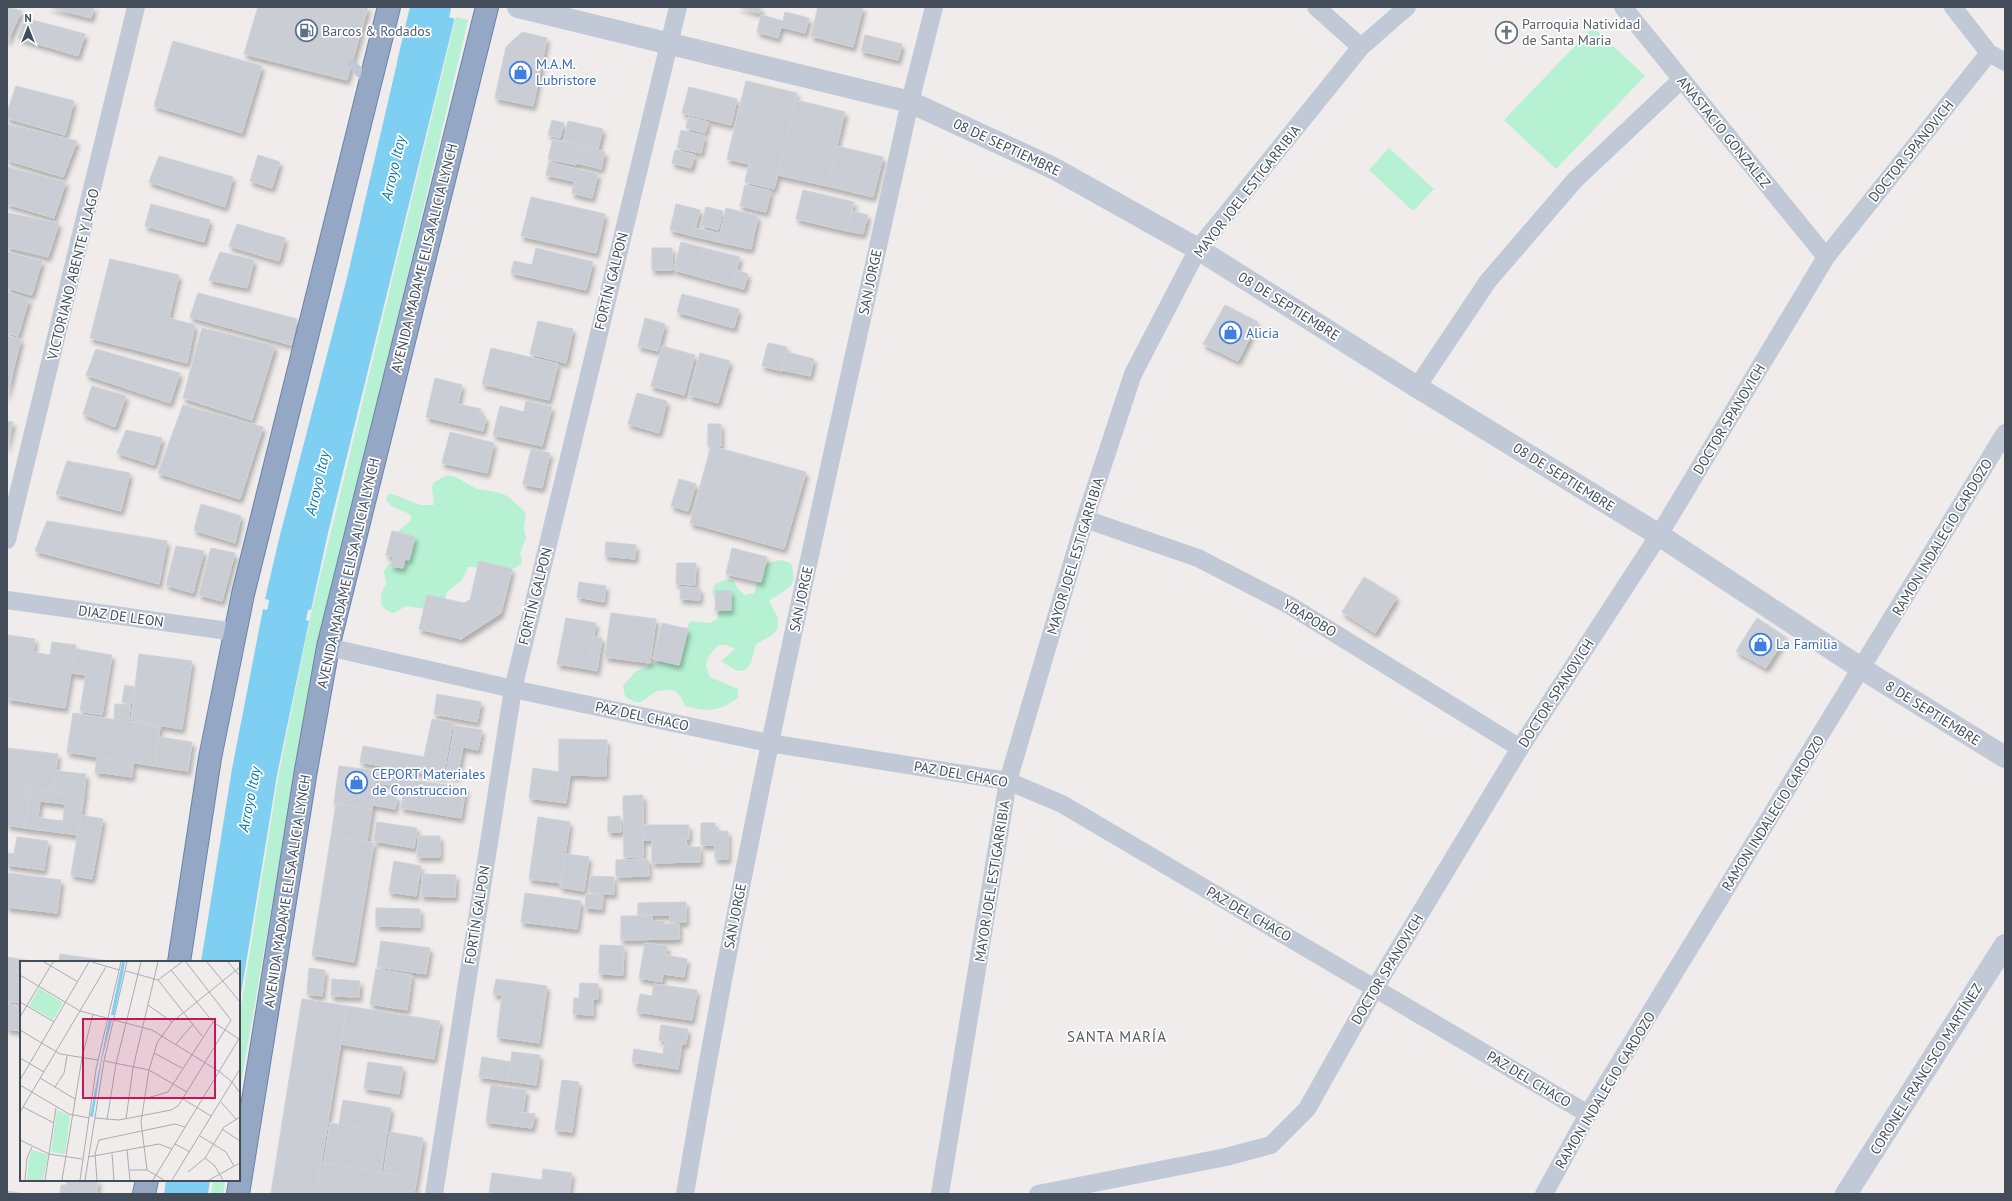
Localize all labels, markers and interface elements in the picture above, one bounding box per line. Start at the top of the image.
north arrow [8,8,48,48]
text: N [24,11,32,25]
place label: Parroquia Natividad de Santa Maria [1522,15,1640,49]
fuel station icon: Barcos & Rodados [293,18,319,44]
church icon: Parroquia Natividad de Santa Maria [1494,19,1520,45]
place label: Barcos & Rodados [322,22,431,40]
place label: M.A.M. Lubristore [536,55,596,89]
shop icon: M.A.M. Lubristore [507,59,533,85]
street label: ANASTACIO GONZALEZ [1673,72,1775,192]
street label: DOCTOR SPANOVICH [1864,96,1958,206]
street label: 08 DE SEPTIEMBRE [950,114,1064,180]
street label: MAYOR JOEL ESTIGARRIBIA [1190,120,1305,261]
water label: Arroyo Itay [376,132,410,203]
street label: AVENIDA MADAME ELISA ALICIA LYNCH [387,141,461,375]
street label: VICTORIANO ABENTE Y LAGO [43,187,103,362]
street label: FORTÍN GALPON [590,230,632,332]
street label: SAN JORGE [854,248,886,316]
street label: 08 DE SEPTIEMBRE [1235,268,1343,344]
shop icon: Alicia [1218,320,1244,346]
place label: Alicia [1246,324,1279,342]
street label: DOCTOR SPANOVICH [1689,360,1769,478]
street label: 08 DE SEPTIEMBRE [1510,439,1618,515]
water label: Arroyo Itay [300,447,334,518]
street label: RAMON INDALECIO CARDOZO [1888,455,1996,619]
street label: AVENIDA MADAME ELISA ALICIA LYNCH [313,456,383,690]
street label: MAYOR JOEL ESTIGARRIBIA [1042,474,1108,637]
street label: FORTÍN GALPON [514,545,556,647]
street label: SAN JORGE [785,565,817,633]
street label: YBAPOBO [1280,595,1340,641]
street label: DIAZ DE LEON [77,601,165,631]
shop icon: La Familia [1748,631,1774,657]
street label: DOCTOR SPANOVICH [1514,635,1598,751]
place label: La Familia [1776,635,1838,653]
street label: 8 DE SEPTIEMBRE [1882,677,1984,749]
street label: PAZ DEL CHACO [594,697,690,735]
street label: RAMON INDALECIO CARDOZO [1718,732,1828,894]
street label: PAZ DEL CHACO [913,757,1009,791]
water label: Arroyo Itay [233,763,265,834]
place label: CEPORT Materiales de Construccion [372,765,485,799]
shop icon: CEPORT Materiales de Construccion [344,769,370,795]
street label: AVENIDA MADAME ELISA ALICIA LYNCH [260,773,314,1009]
street label: MAYOR JOEL ESTIGARRIBIA [970,798,1014,963]
street label: FORTÍN GALPON [460,864,494,966]
street label: SAN JORGE [720,882,750,950]
street label: PAZ DEL CHACO [1203,882,1295,946]
street label: DOCTOR SPANOVICH [1347,910,1427,1028]
inset map [20,961,240,1181]
street label: CORONEL FRANCISCO MARTÍNEZ [1866,980,1986,1158]
street label: RAMON INDALECIO CARDOZO [1551,1008,1659,1172]
district label: SANTA MARÍA [1067,1027,1167,1046]
street label: PAZ DEL CHACO [1484,1047,1574,1111]

